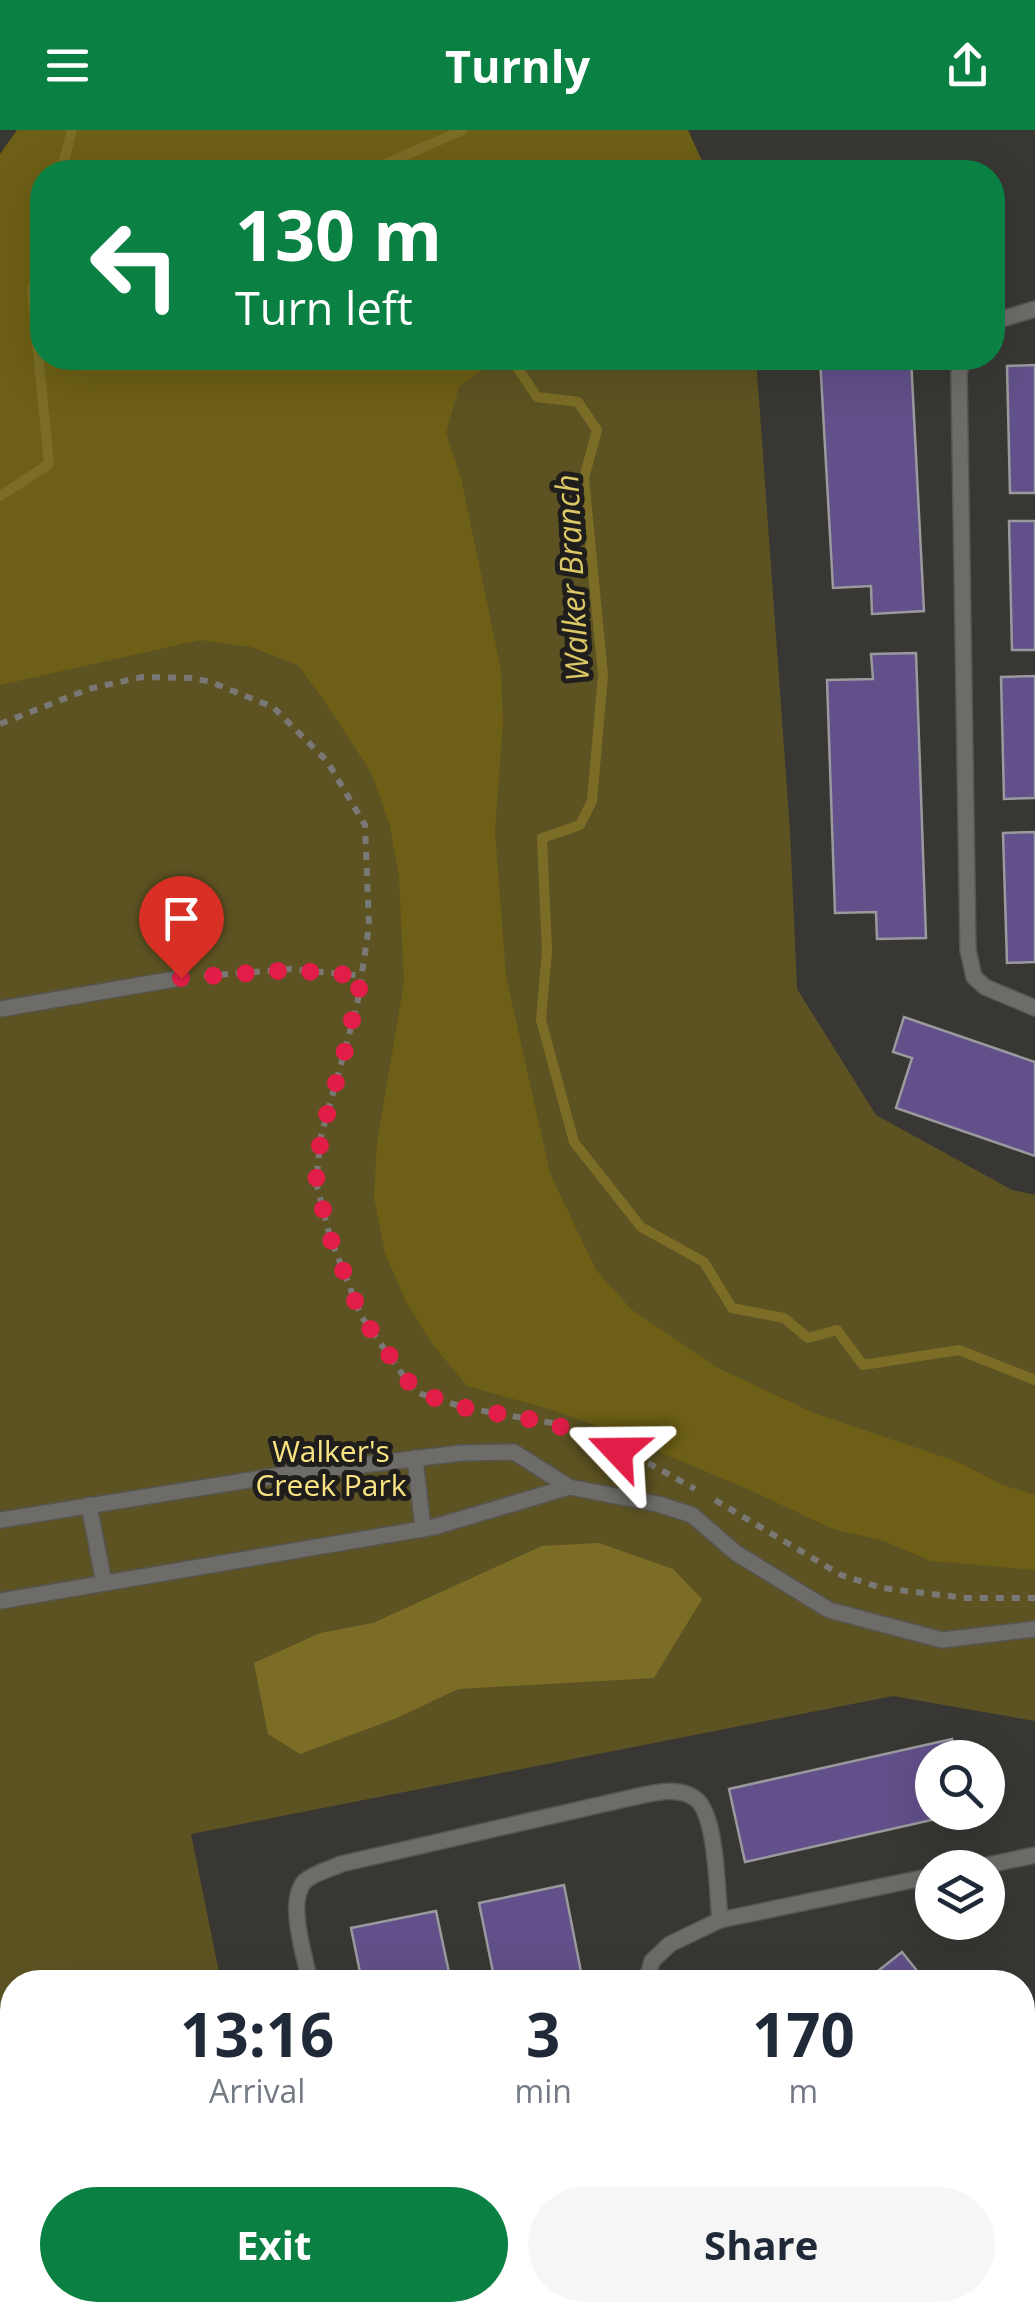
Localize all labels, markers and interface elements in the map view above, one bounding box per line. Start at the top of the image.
text: Turnly [445,35,590,96]
icon: menu [40,38,95,93]
icon: share [940,38,995,93]
text: 130 m [235,186,442,282]
icon: left [70,200,200,330]
text: Turn left [235,277,413,338]
water label: Walker Branch [544,473,598,683]
pin [139,876,224,979]
icon: arrive [154,891,209,946]
position arrow [566,1399,670,1503]
park label: Walker's Creek Park [255,1430,407,1505]
map controls [915,1740,1005,1940]
button: search [915,1740,1005,1830]
button: layers [915,1850,1005,1940]
text: 13:16 [180,1993,334,2075]
text: 3 [526,1993,560,2075]
text: 170 [752,1993,855,2075]
text: Arrival [209,2069,305,2112]
text: min [515,2069,572,2112]
text: m [789,2069,818,2112]
button: Exit [40,2187,508,2302]
button: Share [528,2187,995,2302]

